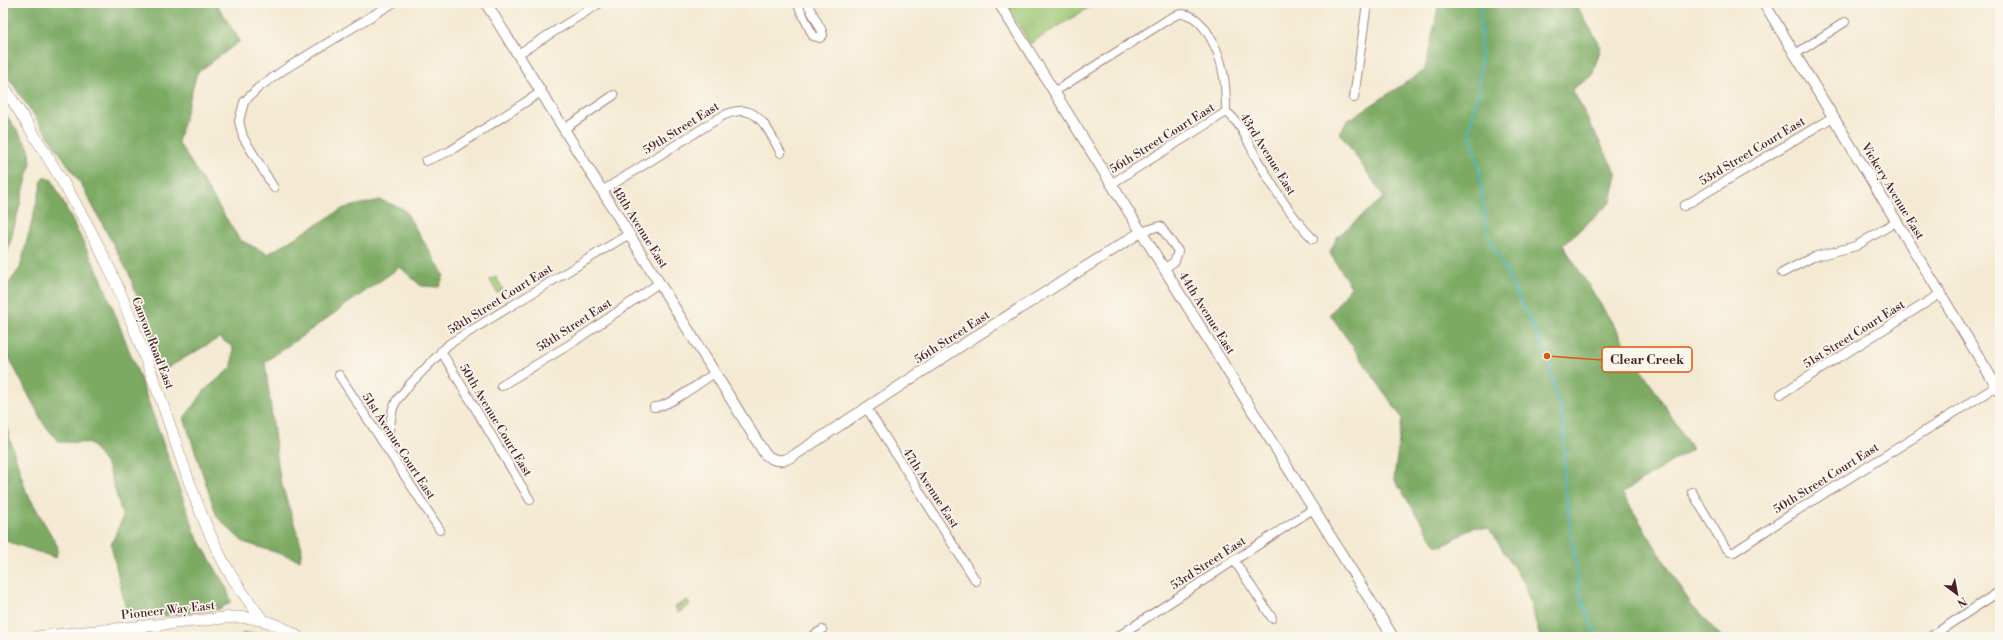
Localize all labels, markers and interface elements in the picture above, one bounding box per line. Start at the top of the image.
street label: 59th Street East [640,99,723,158]
street label: 56th Street Court East [1107,100,1218,177]
street label: 43rd Avenue East [1236,110,1299,199]
street label: 53rd Street Court East [1697,114,1808,189]
street label: Vickery Avenue East [1857,139,1928,243]
street label: 48th Avenue East [608,183,671,272]
street label: 58th Street Court East [445,261,556,338]
street label: 44th Avenue East [1175,269,1238,358]
street label: Canyon Road East [128,295,177,392]
street label: 58th Street East [534,295,615,355]
street label: 51st Street Court East [1801,297,1908,372]
street label: 56th Street East [912,307,993,367]
callout: Clear Creek [1602,347,1692,372]
text: Clear Creek [1610,352,1685,368]
street label: 50th Avenue Court East [456,361,536,480]
street label: 51st Avenue Court East [359,390,439,503]
street label: 50th Street Court East [1771,439,1882,517]
street label: 47th Avenue East [899,445,963,532]
street label: 53rd Street East [1168,533,1249,593]
north arrow [1937,574,1977,614]
text: N [1954,593,1969,610]
street label: Pioneer Way East [120,598,216,623]

